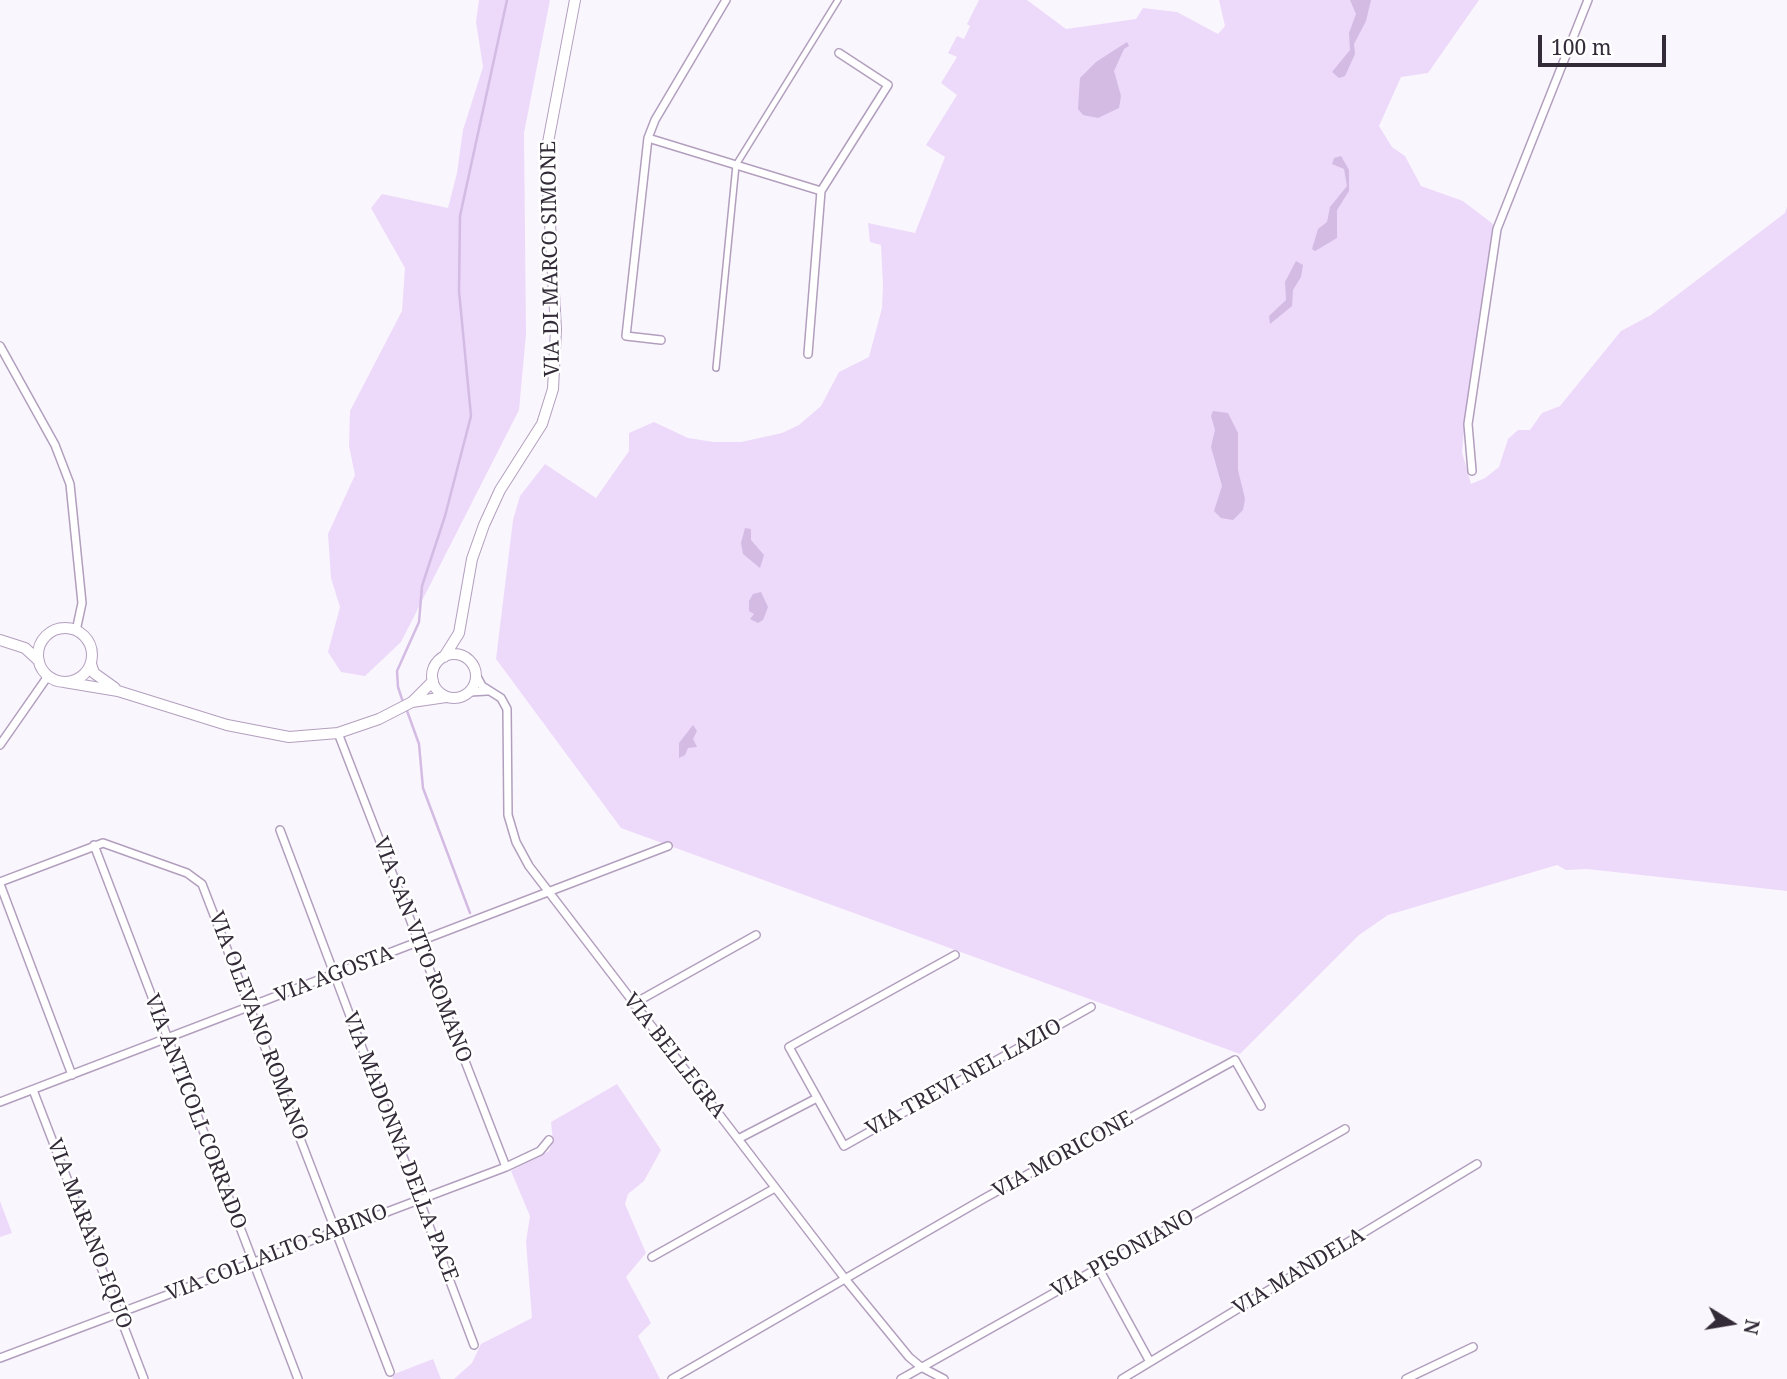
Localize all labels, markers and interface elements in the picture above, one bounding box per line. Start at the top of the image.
scale bar [1542,21,1670,65]
text: 100 m [1551,33,1612,61]
street label: VIA DI MARCO SIMONE [536,141,566,377]
street label: VIA SAN VITO ROMANO [367,834,477,1066]
street label: VIA OLEVANO ROMANO [203,908,313,1144]
street label: VIA AGOSTA [271,941,397,1009]
street label: VIA BELLEGRA [617,988,731,1124]
street label: VIA ANTICOLI CORRADO [138,991,252,1233]
street label: VIA MADONNA DELLA PACE [337,1009,463,1285]
street label: VIA TREVI NEL LAZIO [862,1014,1066,1142]
street label: VIA MORICONE [988,1106,1138,1204]
street label: VIA MARANO EQUO [41,1135,137,1333]
street label: VIA COLLALTO SABINO [163,1199,391,1307]
street label: VIA PISONIANO [1047,1204,1199,1304]
street label: VIA MANDELA [1229,1223,1369,1321]
north arrow [1696,1288,1766,1358]
text: N [1737,1317,1766,1337]

